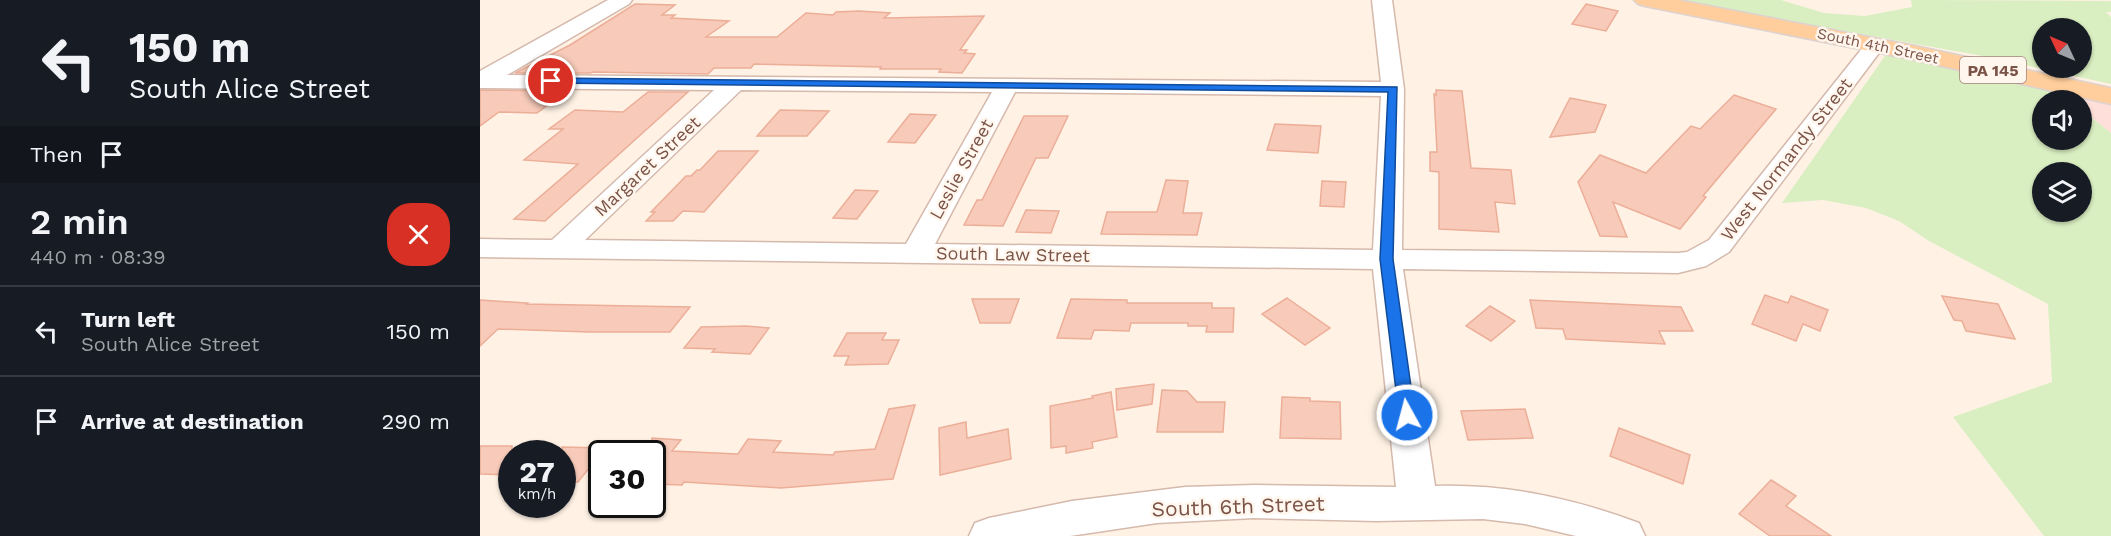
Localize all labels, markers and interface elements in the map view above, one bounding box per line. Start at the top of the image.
north arrow [2032,18,2092,78]
map controls [2032,18,2092,222]
text: 150 m [129,23,250,72]
icon: left [30,24,108,102]
street label: South 4th Street [1816,24,1941,68]
pin [525,55,576,106]
road number: PA 145 [1960,57,2026,83]
icon: arrive [534,64,567,97]
text: South Alice Street [129,73,370,105]
street label: West Normandy Street [1716,73,1856,244]
button: sound [2032,90,2092,150]
street label: Margaret Street [590,111,705,220]
street label: Leslie Street [925,115,997,223]
icon: arrive [95,138,128,171]
text: Then [30,142,83,167]
button: layers [2032,162,2092,222]
text: 2 min [30,201,129,243]
button: close [387,203,450,266]
street label: South Law Street [936,242,1091,266]
text: 440 m · 08:39 [30,245,166,269]
text: Turn left [81,307,175,332]
icon: left [30,315,63,348]
text: 150 m [386,319,450,344]
text: South Alice Street [81,332,259,356]
position arrow [1375,383,1439,447]
icon: arrive [30,405,63,438]
text: Arrive at destination [81,409,304,434]
text: 290 m [381,409,450,434]
speed limit sign: 30 [588,440,666,518]
text: 27 [519,454,555,489]
text: km/h [518,485,556,503]
street label: South 6th Street [1151,490,1325,522]

